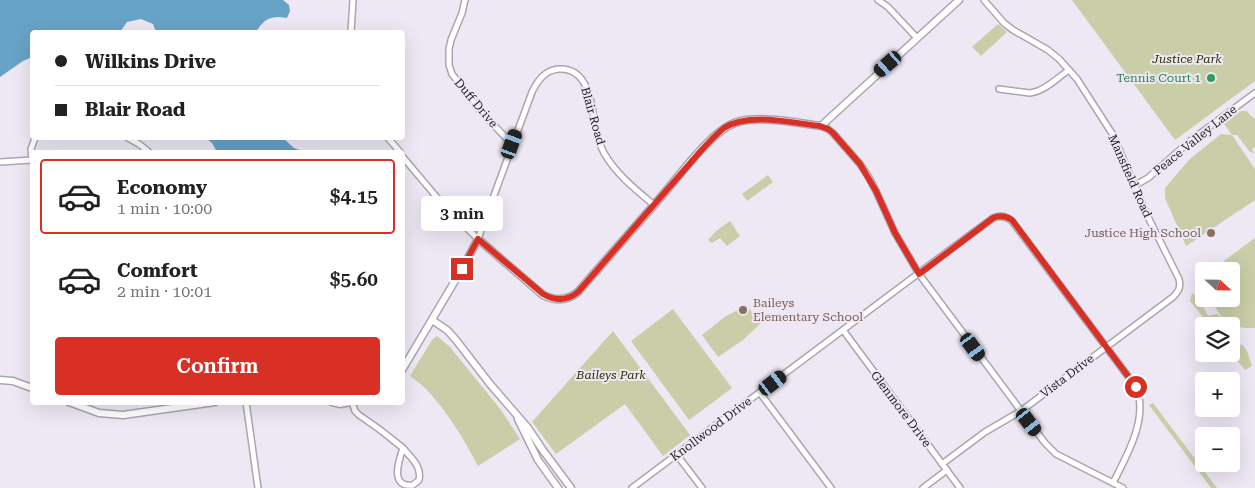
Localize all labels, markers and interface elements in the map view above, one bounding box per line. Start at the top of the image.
car [871,48,904,80]
text: Wilkins Drive [85,50,216,73]
park label: Justice Park [1151,52,1222,66]
place label: Tennis Court 1 [1116,71,1201,85]
marker: Tennis Court 1 [1205,72,1217,84]
street label: Duff Drive [451,76,501,131]
street label: Blair Road [578,85,608,147]
text: Blair Road [85,98,185,121]
street label: Peace Valley Lane [1150,102,1240,178]
car [499,127,524,161]
street label: Mansfield Road [1105,132,1155,220]
icon: car [57,174,102,219]
text: Economy [117,176,207,199]
text: $4.15 [330,185,378,208]
callout: 3 min [421,196,503,232]
text: 1 min · 10:00 [117,199,212,218]
text: 3 min [440,204,484,223]
place label: Justice High School [1085,226,1201,240]
marker: Justice High School [1205,227,1217,239]
icon: car [57,257,102,302]
route end [451,258,473,280]
text: Comfort [117,259,198,282]
north arrow [1195,262,1240,308]
map controls [1195,262,1240,472]
text: $5.60 [330,268,378,291]
text: 2 min · 10:01 [117,282,212,301]
place label: Baileys Elementary School [753,296,863,324]
marker: Baileys Elementary School [737,304,749,316]
button: layers [1195,317,1240,362]
car [958,330,987,364]
button: Confirm [55,337,380,395]
street label: Vista Drive [1038,351,1097,401]
park label: Baileys Park [575,368,646,382]
car [756,368,789,398]
street label: Glenmore Drive [868,368,934,450]
button: + [1195,372,1240,417]
route start [1125,376,1147,398]
street label: Knollwood Drive [668,394,755,464]
car [1013,406,1044,438]
button: − [1195,427,1240,472]

